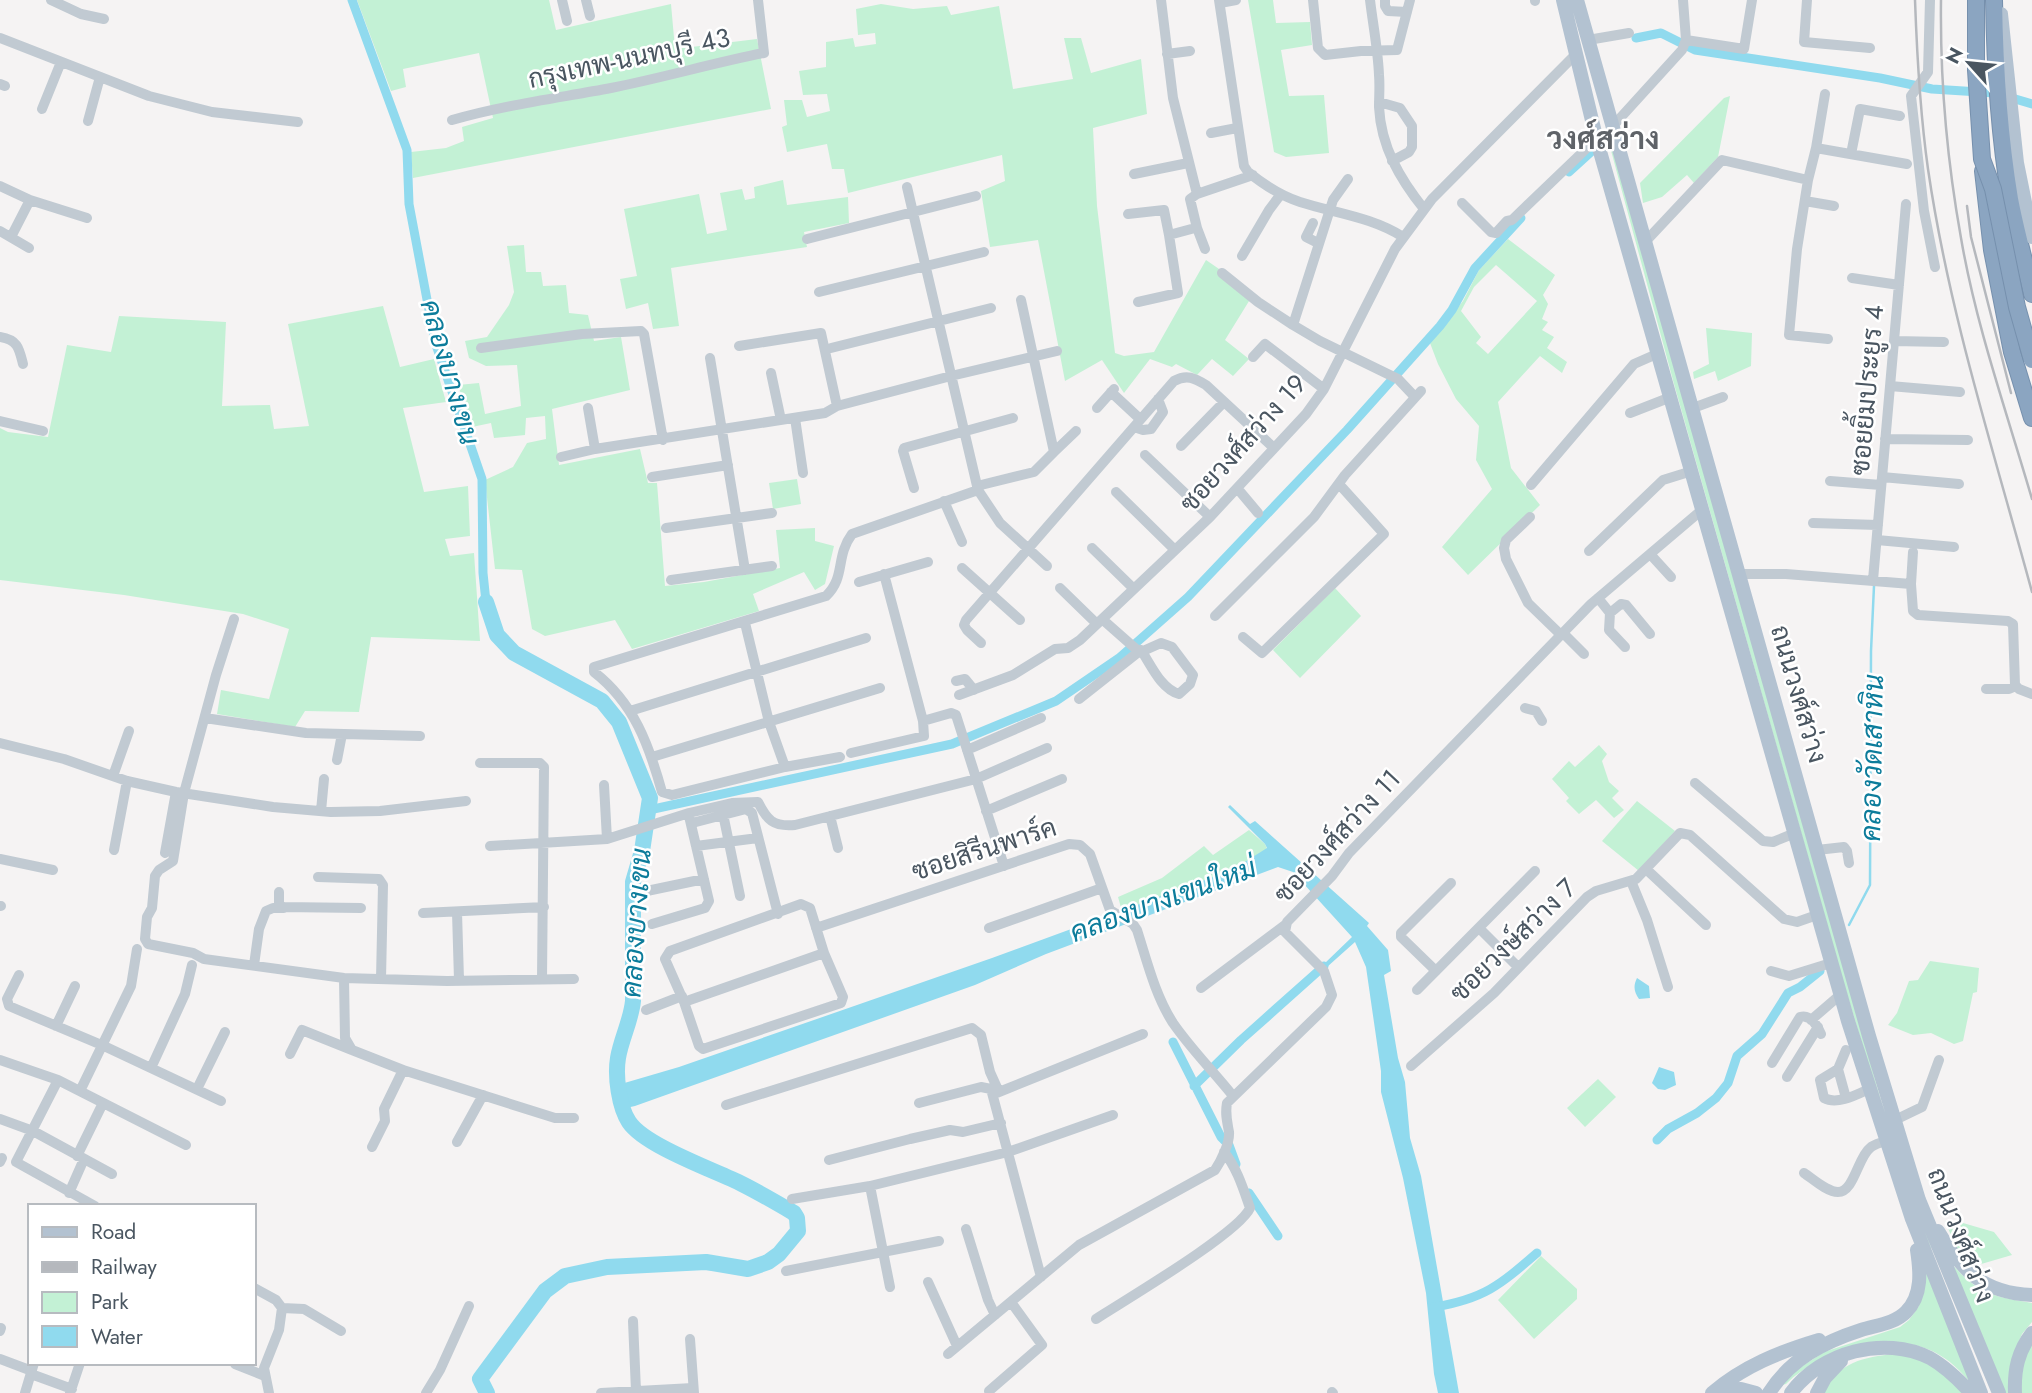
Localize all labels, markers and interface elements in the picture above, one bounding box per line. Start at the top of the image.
street label: กรุงเทพ-นนทบุรี 43 [525,18,733,98]
north arrow [1934,28,2004,98]
text: N [1939,43,1970,68]
district label: วงศ์สว่าง [1546,117,1660,160]
water label: คลองบางเขน [410,294,490,450]
street label: ซอยยิ้มประยูร 4 [1838,303,1893,477]
street label: ซอยวงศ์สว่าง 19 [1171,366,1315,520]
street label: ถนนวงศ์สว่าง [1761,621,1837,767]
water label: คลองวัดเสาหิน [1850,674,1894,842]
street label: ซอยวงศ์สว่าง 11 [1265,761,1409,911]
street label: ซอยสิรีนพาร์ค [907,808,1061,890]
water label: คลองบางเขน [610,847,662,999]
water label: คลองบางเขนใหม่ [1064,847,1264,953]
street label: ซอยวงษ์สว่าง 7 [1441,869,1585,1010]
street label: ถนนวงศ์สว่าง [1918,1162,2004,1308]
legend [28,1204,256,1365]
text: Road [91,1217,136,1247]
text: Railway [91,1252,157,1282]
text: Park [91,1287,129,1317]
text: Water [91,1322,144,1352]

